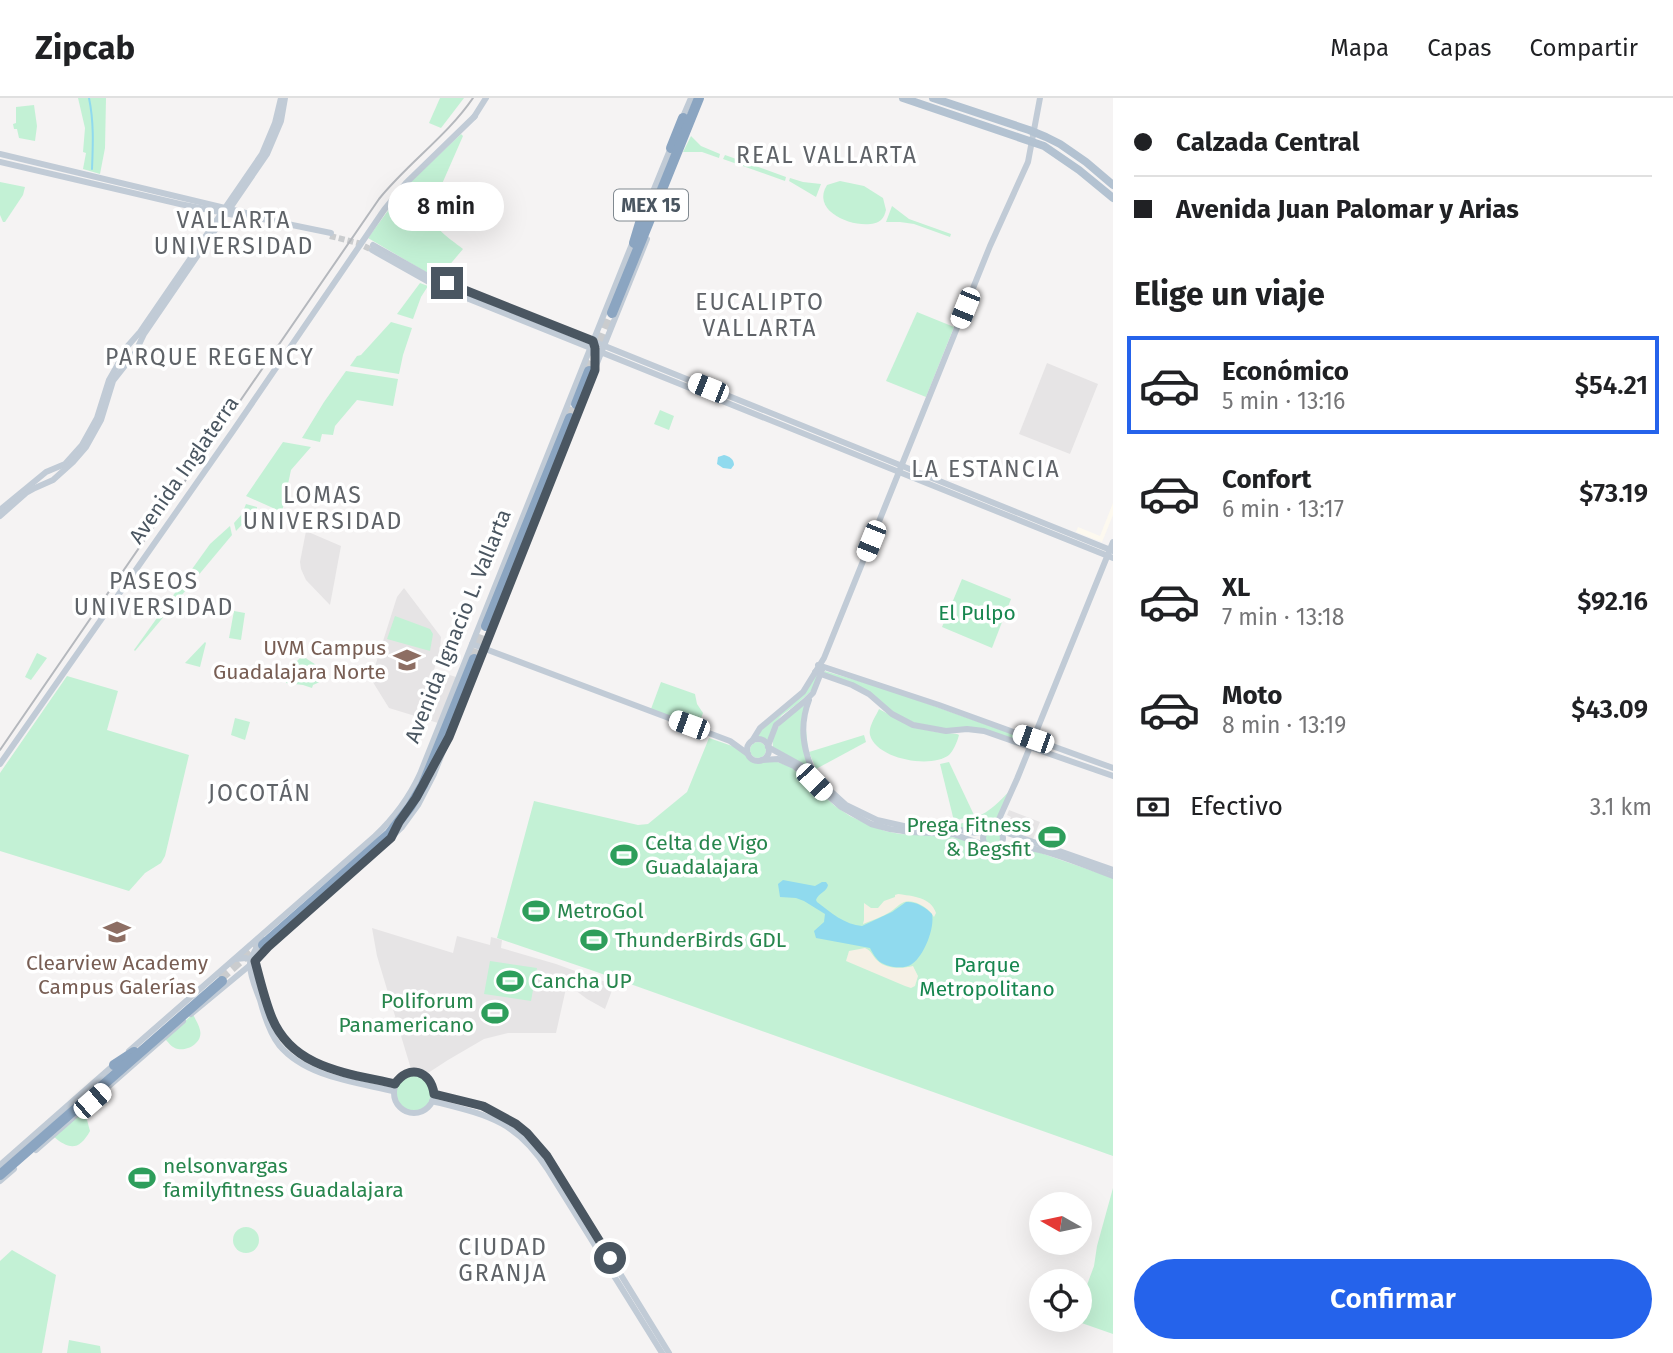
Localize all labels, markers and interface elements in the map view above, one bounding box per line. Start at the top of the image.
text: Zipcab [35,28,135,68]
text: Mapa [1330,34,1389,62]
text: Capas [1427,34,1491,62]
text: Compartir [1529,34,1638,62]
text: Calzada Central [1176,127,1360,158]
district label: REAL VALLARTA [736,141,918,169]
callout: 8 min [389,181,505,230]
road number: MEX 15 [614,190,688,220]
text: 8 min [417,192,475,220]
text: Avenida Juan Palomar y Arias [1176,194,1519,225]
district label: VALLARTA UNIVERSIDAD [154,206,314,260]
route end [431,267,463,299]
text: Elige un viaje [1134,275,1325,313]
car [948,285,983,331]
district label: EUCALIPTO VALLARTA [695,288,825,342]
district label: PARQUE REGENCY [105,343,315,371]
icon: car [1138,354,1201,417]
text: Económico [1222,356,1349,387]
car [685,370,732,406]
text: $54.21 [1575,370,1648,401]
text: 5 min · 13:16 [1222,387,1345,415]
street label: Avenida Inglaterra [123,391,245,549]
district label: LA ESTANCIA [911,455,1061,483]
icon: car [1138,462,1201,525]
text: Confort [1222,464,1311,495]
text: $73.19 [1579,478,1648,509]
district label: LOMAS UNIVERSIDAD [243,481,403,535]
text: 6 min · 13:17 [1222,495,1344,523]
street label: Avenida Ignacio L. Vallarta [399,505,517,747]
car [854,518,889,564]
district label: PASEOS UNIVERSIDAD [74,567,234,621]
icon: car [1138,570,1201,633]
text: XL [1222,572,1250,603]
text: $92.16 [1577,586,1648,617]
park label: El Pulpo [938,600,1016,626]
text: 7 min · 13:18 [1222,603,1344,631]
place label: UVM Campus Guadalajara Norte [213,635,386,685]
school or university icon: UVM Campus Guadalajara Norte [392,645,422,675]
icon: car [1138,678,1201,741]
text: Moto [1222,680,1282,711]
text: $43.09 [1571,694,1648,725]
car [666,708,713,742]
text: 8 min · 13:19 [1222,711,1346,739]
car [1010,722,1057,756]
car [792,760,837,804]
district label: JOCOTÁN [208,778,312,807]
icon: cash [1134,788,1172,826]
text: Efectivo [1190,791,1283,822]
text: 3.1 km [1590,793,1652,821]
place label: Prega Fitness & Begsfit [907,812,1031,862]
sports icon: Prega Fitness & Begsfit [1037,822,1067,852]
place label: Celta de Vigo Guadalajara [645,830,768,880]
sports icon: Celta de Vigo Guadalajara [609,840,639,870]
sports icon: MetroGol [521,896,551,926]
place label: MetroGol [557,898,644,924]
school or university icon: Clearview Academy Campus Galerías [102,917,132,947]
sports icon: ThunderBirds GDL [579,925,609,955]
place label: ThunderBirds GDL [615,927,787,953]
place label: Clearview Academy Campus Galerías [26,950,209,1000]
park label: Parque Metropolitano [919,952,1055,1002]
sports icon: Cancha UP [495,966,525,996]
place label: Cancha UP [531,968,632,994]
place label: Poliforum Panamericano [339,988,474,1038]
sports icon: Poliforum Panamericano [480,998,510,1028]
car [70,1079,115,1123]
place label: nelsonvargas familyfitness Guadalajara [163,1153,404,1203]
sports icon: nelsonvargas familyfitness Guadalajara [127,1163,157,1193]
north arrow [1029,1192,1092,1255]
map controls [1029,1192,1092,1332]
district label: CIUDAD GRANJA [458,1233,548,1287]
route start [594,1242,626,1274]
button: Confirmar [1134,1259,1652,1339]
button: locate [1029,1269,1092,1332]

